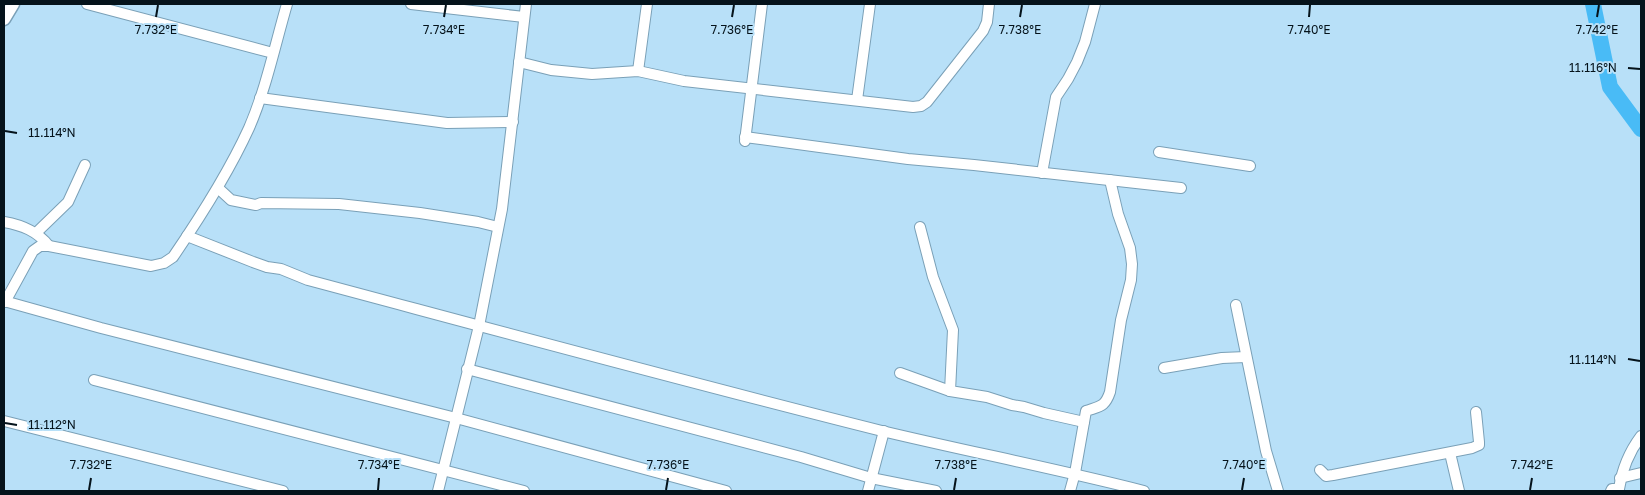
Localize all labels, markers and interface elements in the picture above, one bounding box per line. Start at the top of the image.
text: 7.732°E [135,22,177,37]
text: 7.734°E [423,22,465,37]
text: 7.736°E [711,22,753,37]
text: 7.738°E [999,22,1041,37]
text: 7.740°E [1287,22,1331,37]
text: 7.742°E [1576,22,1618,37]
text: 11.116°N [1569,60,1617,75]
text: 11.114°N [28,125,76,140]
text: 11.114°N [1569,352,1617,367]
text: 11.112°N [28,417,76,432]
text: 7.732°E [70,457,112,472]
text: 7.734°E [358,457,400,472]
text: 7.736°E [647,457,689,472]
text: 7.738°E [935,457,977,472]
text: 7.740°E [1222,457,1266,472]
text: 7.742°E [1511,457,1553,472]

